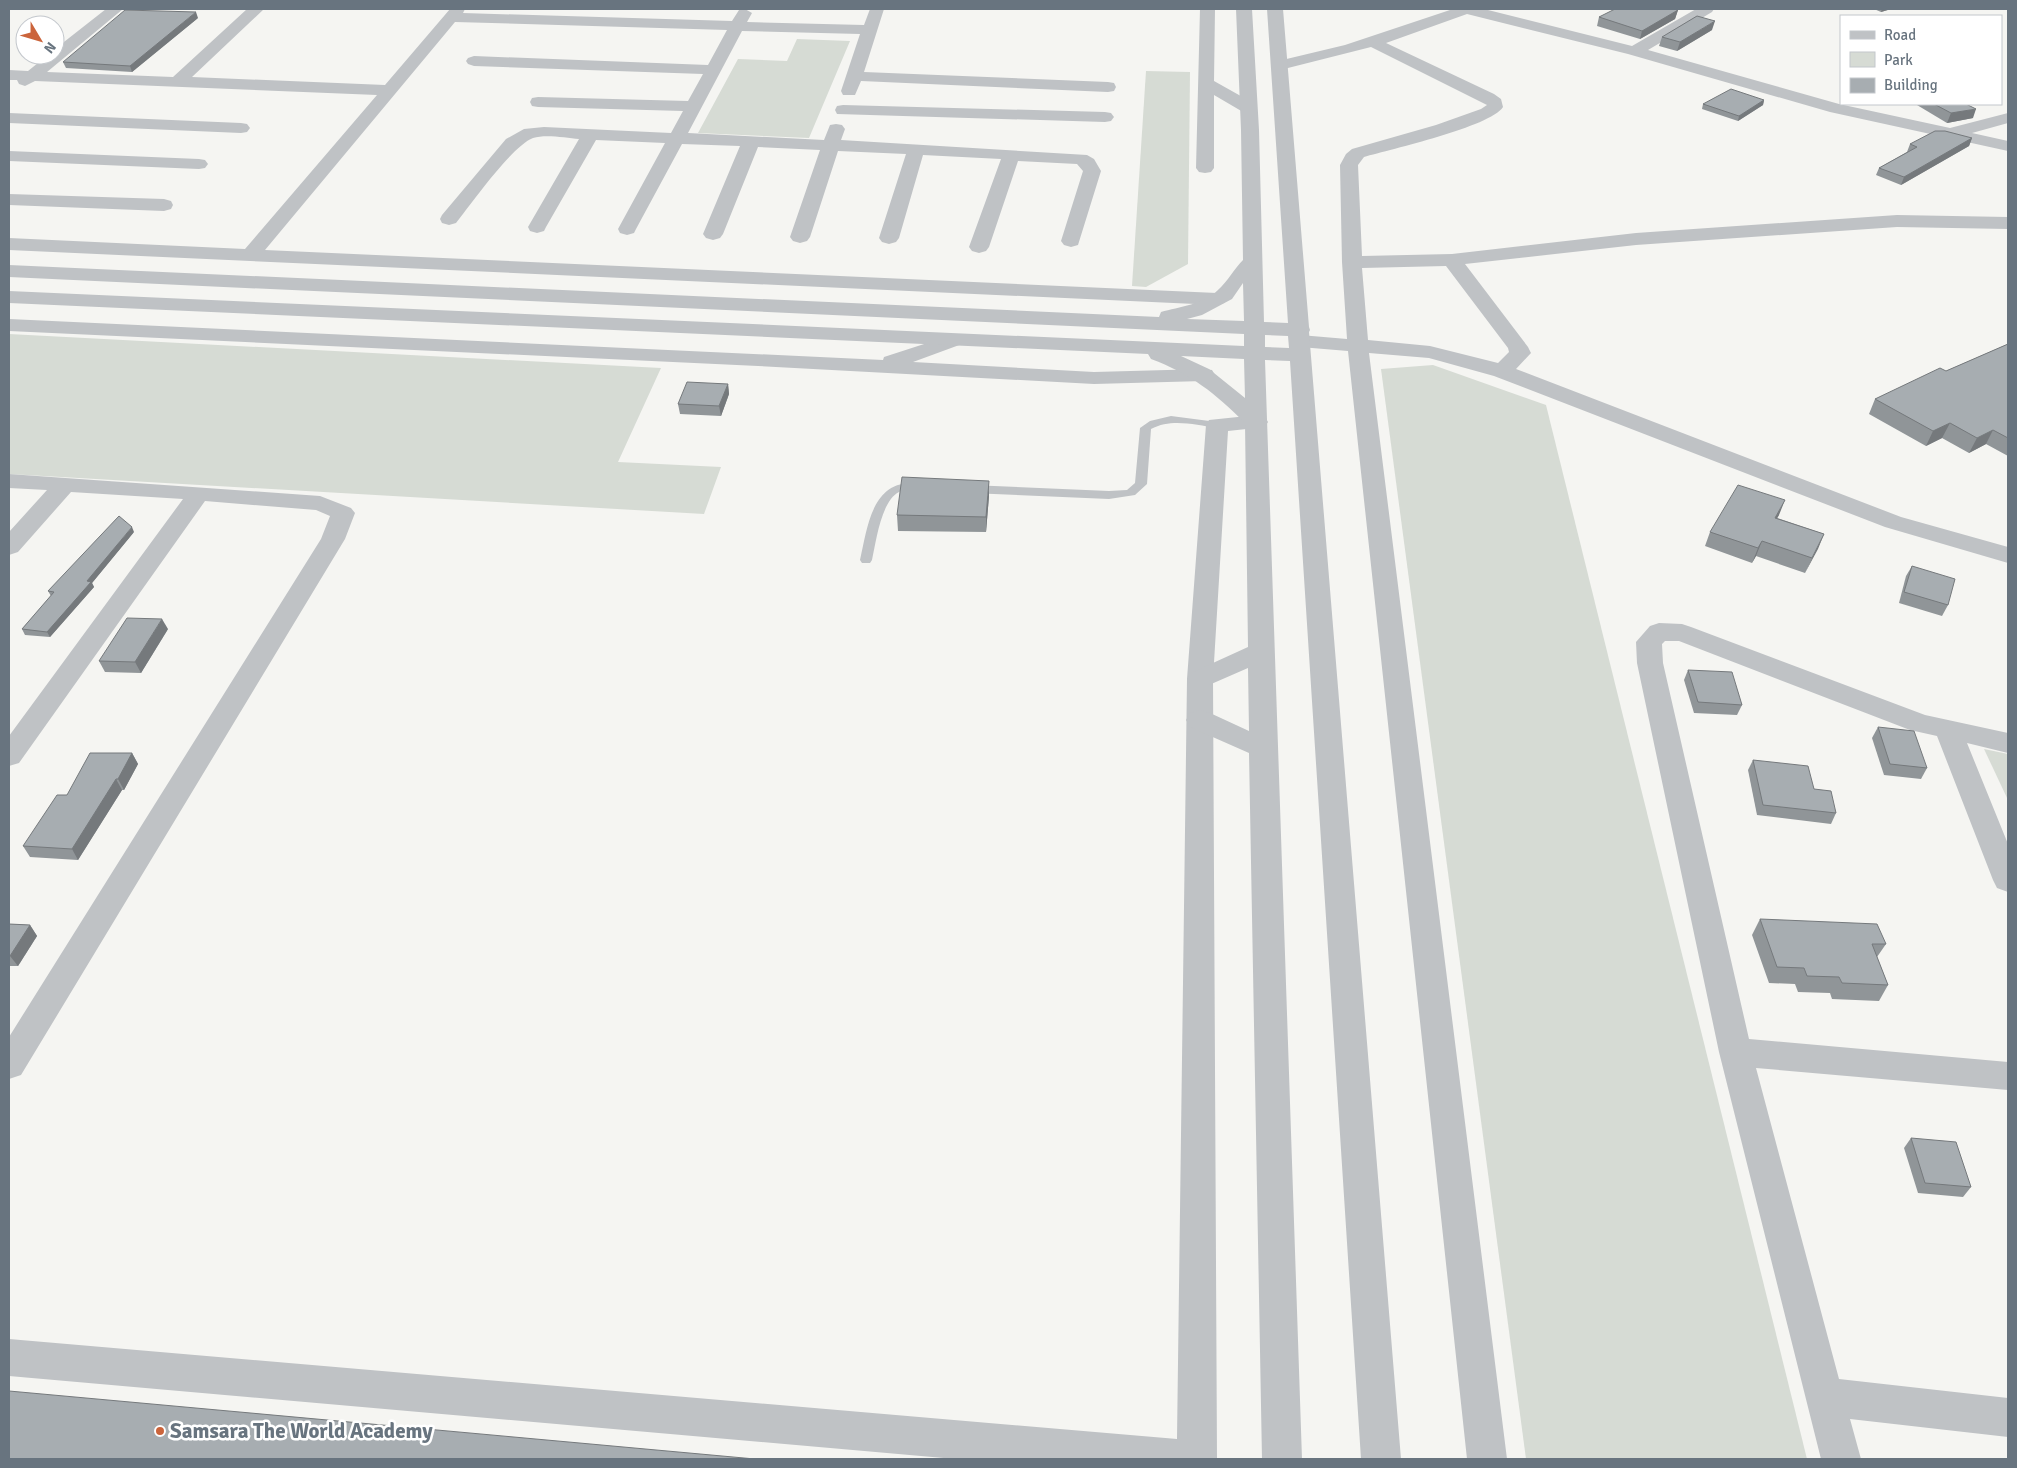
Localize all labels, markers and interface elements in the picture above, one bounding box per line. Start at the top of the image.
north arrow [15,15,65,65]
legend [1840,15,2002,105]
text: Road [1884,26,1916,44]
text: N [40,39,60,57]
text: Park [1884,51,1913,69]
text: Building [1884,76,1938,94]
place label: Samsara The World Academy [170,1418,433,1444]
marker: Samsara The World Academy [154,1425,166,1437]

